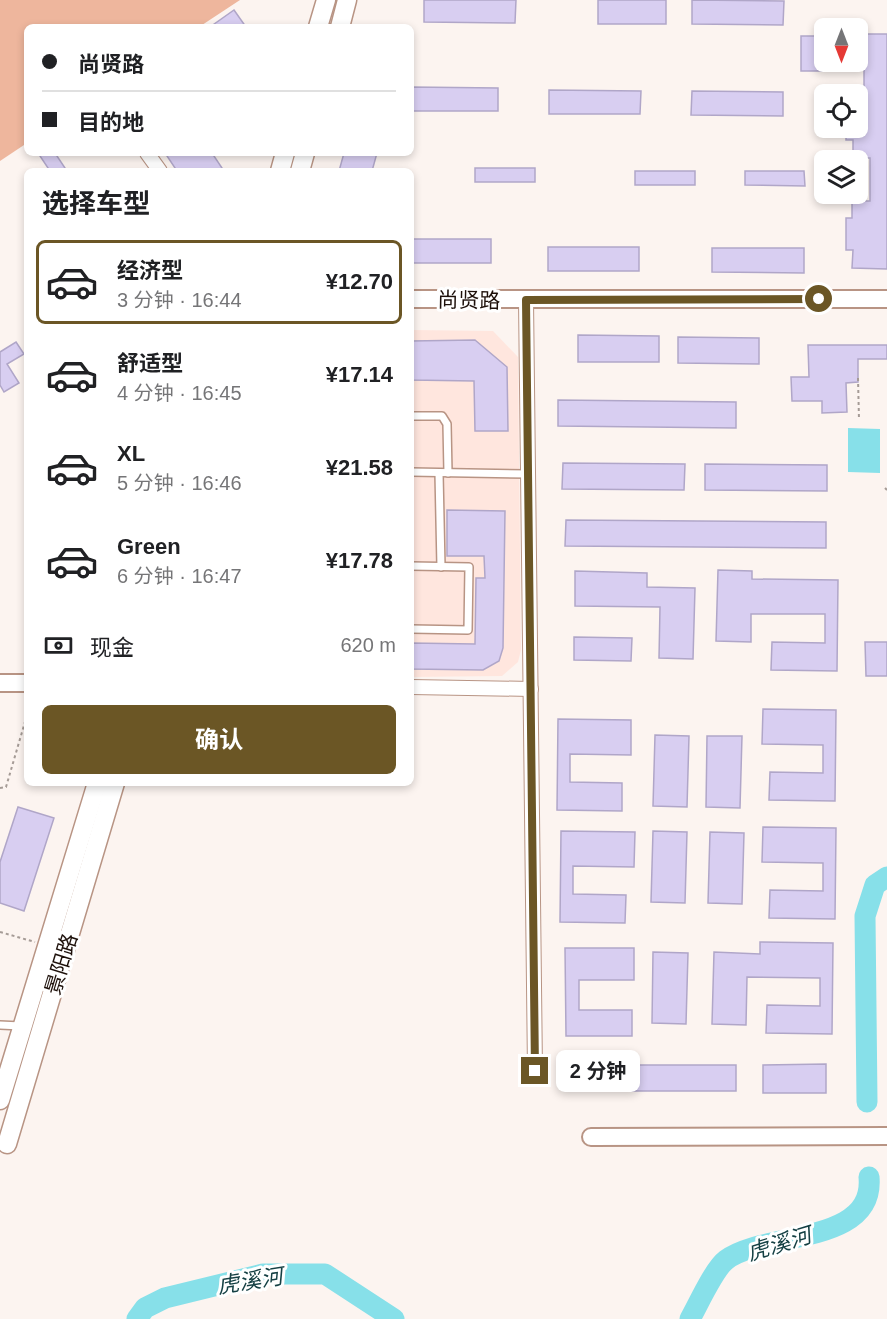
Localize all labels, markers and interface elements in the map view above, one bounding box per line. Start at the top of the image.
north arrow [814,18,868,72]
map controls [814,18,868,204]
text: 尚贤路 [78,52,144,77]
button: locate [814,84,868,138]
text: 目的地 [78,110,144,135]
button: layers [814,150,868,204]
text: 选择车型 [42,189,150,219]
icon: car [45,255,99,309]
text: 经济型 [117,258,183,283]
text: ¥12.70 [326,269,393,294]
route start [805,285,832,312]
street label: 尚贤路 [437,288,501,312]
text: 3 分钟 · 16:44 [117,289,242,311]
icon: car [45,348,99,402]
text: 舒适型 [117,351,183,376]
text: ¥17.14 [326,362,393,387]
text: 4 分钟 · 16:45 [117,382,242,404]
icon: car [45,441,99,495]
text: XL [117,441,145,466]
text: ¥21.58 [326,455,393,480]
text: 5 分钟 · 16:46 [117,472,242,494]
icon: car [45,534,99,588]
text: Green [117,534,181,559]
text: ¥17.78 [326,548,393,573]
text: 6 分钟 · 16:47 [117,565,242,587]
icon: cash [42,629,75,662]
text: 620 m [340,634,396,656]
text: 现金 [90,635,134,660]
button: 确认 [42,705,396,774]
street label: 景阳路 [41,931,81,997]
callout: 2 分钟 [556,1050,640,1092]
route end [521,1057,548,1084]
text: 2 分钟 [570,1060,626,1082]
water label: 虎溪河 [744,1221,818,1266]
water label: 虎溪河 [215,1263,288,1299]

